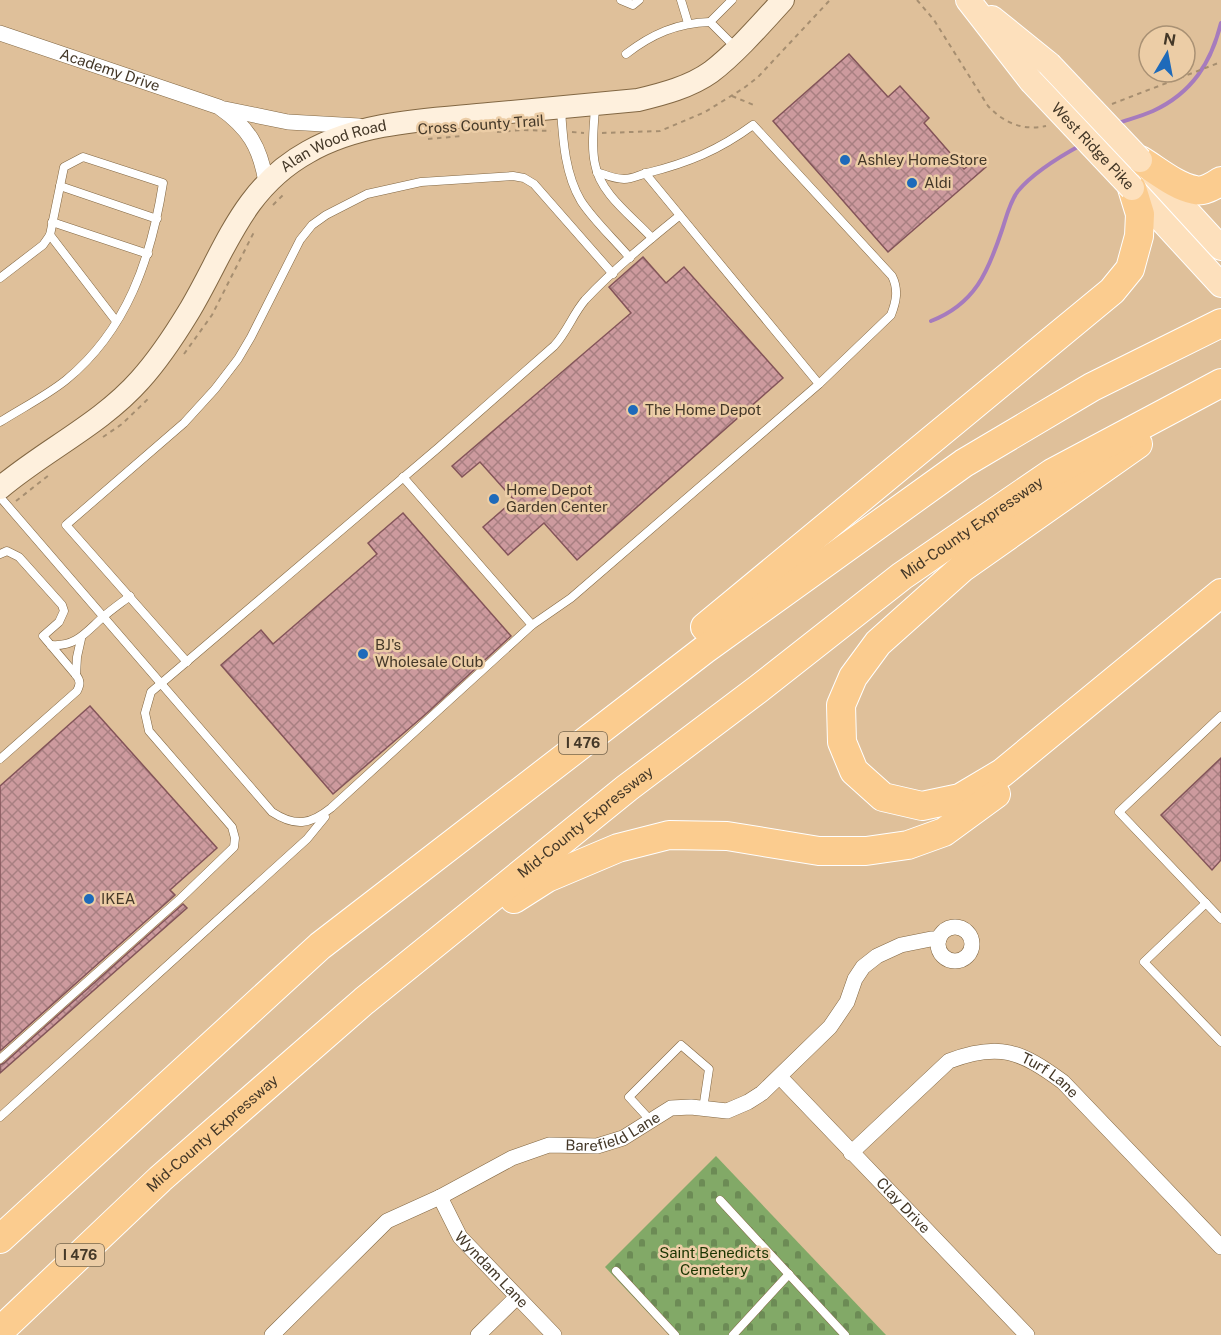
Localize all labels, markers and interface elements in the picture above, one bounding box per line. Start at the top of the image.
north arrow [1137,24,1197,84]
text: N [1162,29,1177,50]
street label: Academy Drive [58,45,162,94]
street label: West Ridge Pike [1048,99,1138,193]
street label: Cross County Trail [417,112,545,137]
street label: Alan Wood Road [277,116,388,176]
place label: Ashley HomeStore [857,151,987,168]
marker: Ashley HomeStore [838,153,852,167]
place label: Aldi [924,174,952,191]
marker: Aldi [905,176,919,190]
place label: The Home Depot [645,401,761,418]
marker: The Home Depot [626,403,640,417]
street label: Mid-County Expressway [897,473,1046,582]
place label: Home Depot Garden Center [506,481,608,515]
marker: Home Depot Garden Center [487,492,501,506]
place label: BJ's Wholesale Club [375,636,484,670]
marker: BJ's Wholesale Club [356,647,370,661]
road number: I 476 [559,732,607,754]
street label: Mid-County Expressway [514,762,656,881]
place label: IKEA [101,890,136,907]
marker: IKEA [82,892,96,906]
street label: Turf Lane [1019,1049,1082,1101]
street label: Mid-County Expressway [143,1071,281,1195]
street label: Barefield Lane [565,1108,663,1154]
street label: Clay Drive [873,1174,934,1237]
street label: Wyndam Lane [451,1228,532,1311]
road number: I 476 [56,1244,104,1266]
park label: Saint Benedicts Cemetery [659,1244,769,1278]

